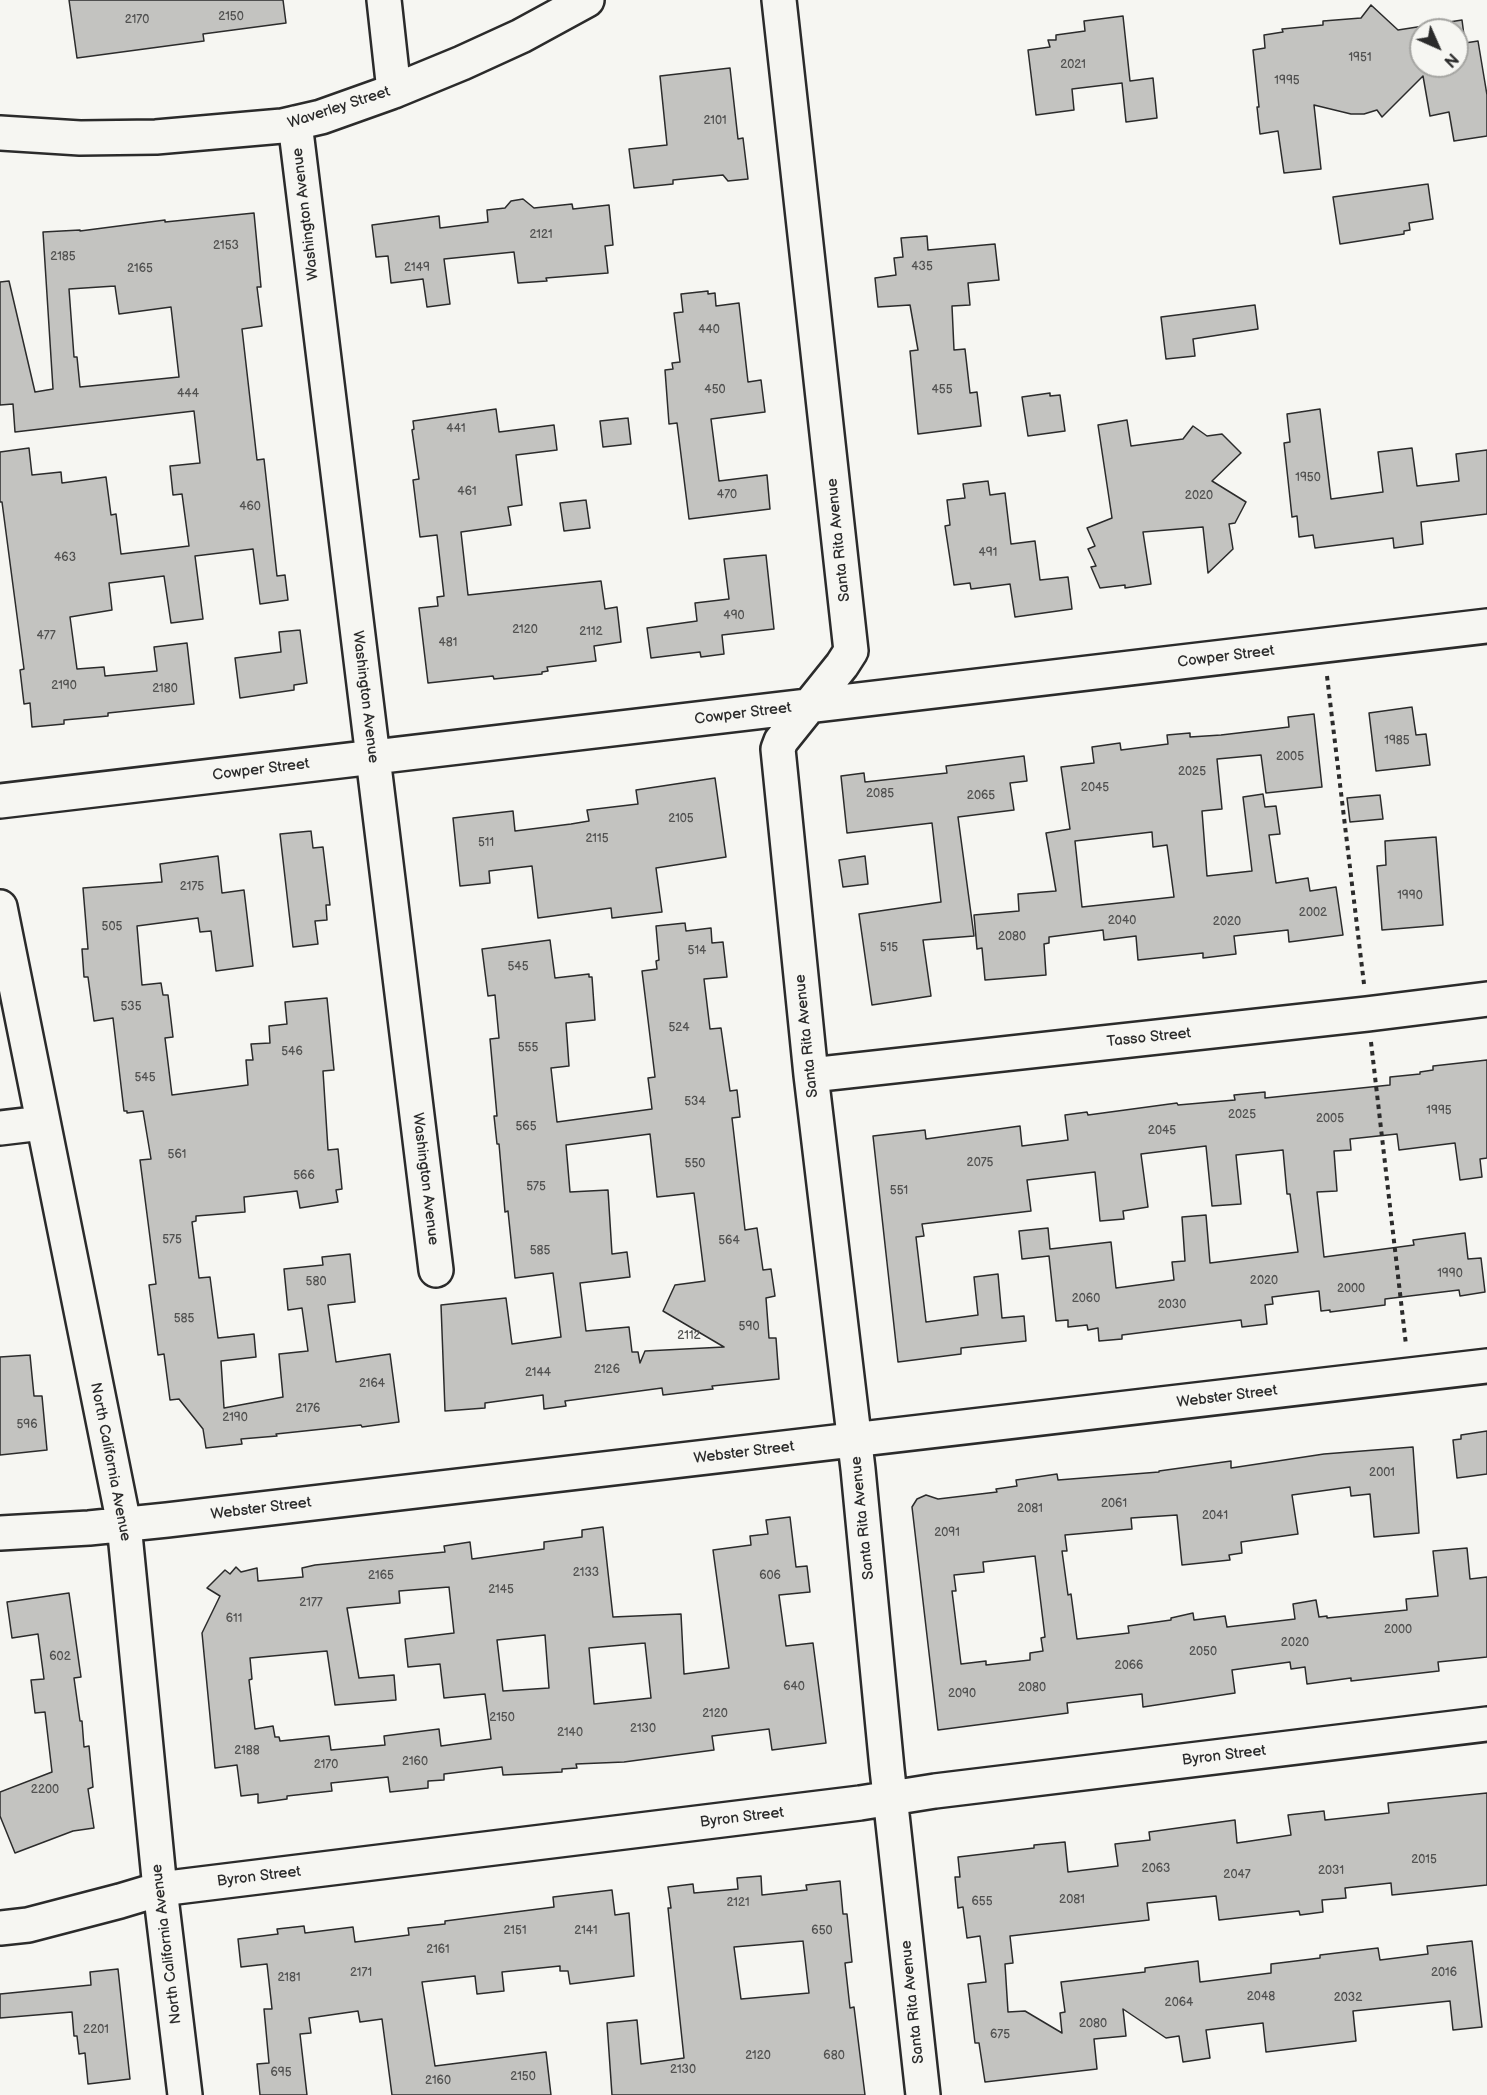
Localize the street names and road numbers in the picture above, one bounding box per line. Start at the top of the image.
street label: Waverley Street [285,83,393,133]
street label: Washington Avenue [289,147,323,281]
street label: Santa Rita Avenue [824,477,854,603]
street label: Washington Avenue [348,630,382,764]
street label: Cowper Street [1177,642,1275,672]
street label: Cowper Street [694,699,792,729]
street label: Cowper Street [212,755,310,785]
street label: Santa Rita Avenue [792,973,822,1099]
street label: Tasso Street [1106,1025,1192,1051]
street label: Washington Avenue [408,1112,442,1246]
street label: North California Avenue [86,1381,134,1543]
street label: Webster Street [1176,1382,1278,1412]
street label: Webster Street [693,1438,795,1468]
street label: Santa Rita Avenue [848,1455,878,1581]
street label: Webster Street [210,1494,312,1524]
street label: Byron Street [1181,1742,1267,1770]
street label: Byron Street [699,1804,785,1832]
street label: North California Avenue [148,1863,186,2025]
street label: Byron Street [216,1863,302,1891]
street label: Santa Rita Avenue [898,1939,928,2065]

